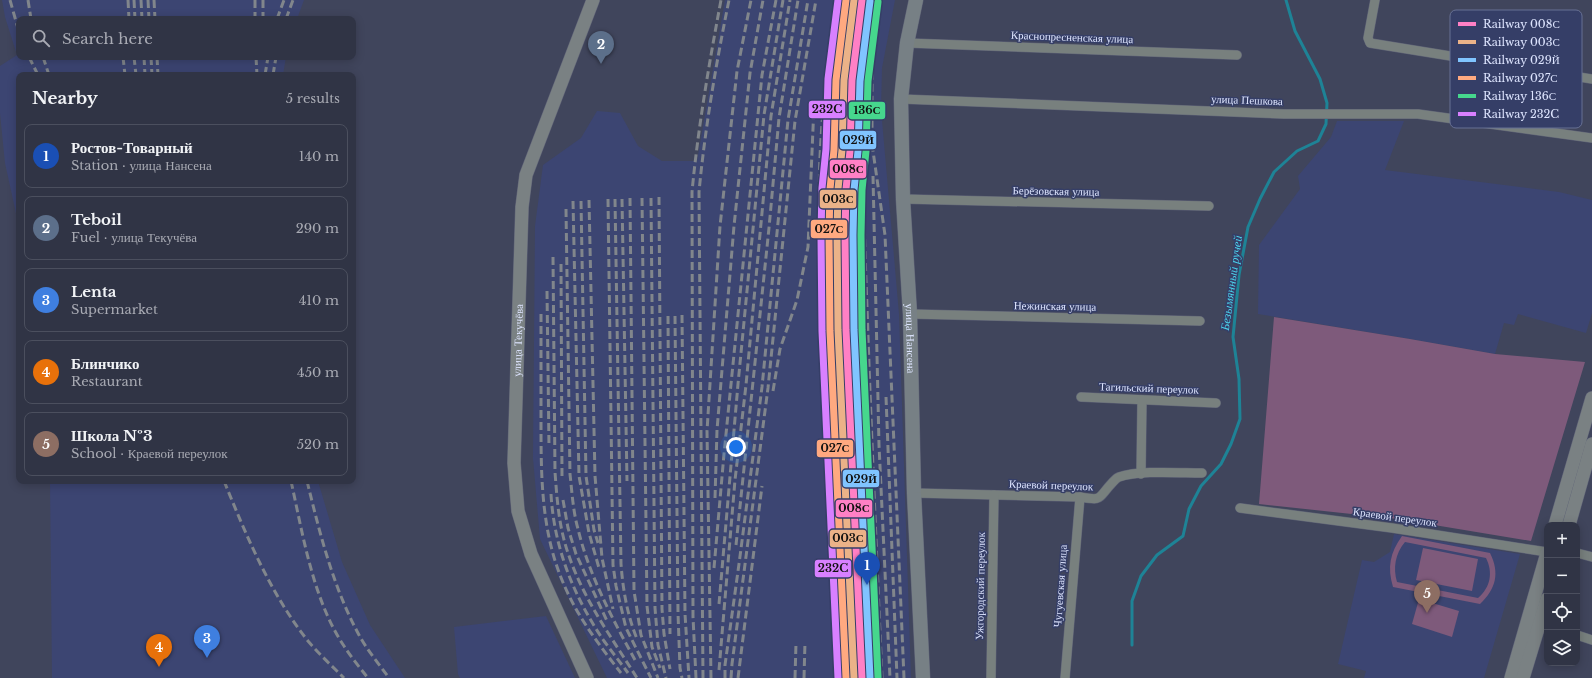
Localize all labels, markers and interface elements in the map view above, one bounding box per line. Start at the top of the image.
legend [1450,10,1582,128]
search box [16,16,356,60]
text: Railway 008С [1483,17,1560,31]
icon: search [30,27,52,49]
street label: Краснопресненская улица [1011,28,1134,46]
text: Search here [62,29,153,48]
pin: 2 [588,31,614,64]
text: Railway 003С [1483,35,1560,49]
text: Railway 029Й [1483,53,1560,67]
text: Railway 027С [1483,71,1558,85]
text: Nearby [32,88,98,109]
text: Railway 136С [1483,89,1556,103]
text: 5 results [286,90,340,107]
street label: улица Пешкова [1211,92,1283,108]
line badge: 232C [808,100,846,119]
line badge: 136С [848,101,886,120]
text: 232C [812,102,842,116]
text: 136С [853,103,881,117]
text: Railway 232C [1483,107,1559,121]
line badge: 029Й [839,130,877,150]
text: 029Й [842,133,874,147]
text: Ростов-Товарный [71,138,193,157]
text: 1 [43,148,49,165]
text: 140 m [299,148,339,165]
text: Station · улица Нансена [71,157,212,174]
line badge: 008С [829,159,867,179]
text: 008С [832,162,864,176]
street label: Берёзовская улица [1012,183,1100,199]
line badge: 003С [819,189,857,209]
text: 003С [822,192,854,206]
text: Teboil [71,210,122,229]
line badge: 027С [810,219,848,239]
text: 2 [42,220,50,237]
text: 290 m [296,220,339,237]
text: 027С [814,222,844,236]
text: Fuel · улица Текучёва [71,229,197,246]
water label: Безымянный ручей [1217,235,1245,332]
text: Lenta [71,282,116,301]
text: 3 [42,292,50,309]
text: 410 m [299,292,339,309]
street label: Нежинская улица [1014,298,1096,314]
text: Supermarket [71,301,158,318]
street label: улица Нансена [902,303,918,374]
street label: улица Текучёва [510,304,526,377]
text: Блинчико [71,354,139,373]
text: 4 [42,364,50,381]
text: 450 m [297,364,339,381]
text: Restaurant [71,373,143,390]
street label: Тагильский переулок [1099,379,1200,397]
text: Школа №3 [71,426,153,445]
text: 5 [42,436,50,453]
text: 520 m [297,436,339,453]
your location [726,437,746,457]
line badge: 027С [816,439,854,458]
text: 027С [820,441,850,455]
text: School · Краевой переулок [71,445,228,462]
line badge: 029Й [842,469,880,488]
text: 029Й [845,472,877,486]
street label: Краевой переулок [1009,477,1094,493]
line badge: 008С [835,499,873,518]
text: 008С [838,501,870,515]
street label: Краевой переулок [1352,504,1438,530]
map controls [1544,522,1580,666]
button: + [1544,522,1580,558]
line badge: 003С [829,529,867,548]
text: 003С [832,531,864,545]
street label: Ужгородский переулок [972,531,988,640]
street label: Чугуевская улица [1050,544,1070,628]
pin: 1 [854,552,880,585]
button: − [1544,558,1580,594]
line badge: 232C [814,559,852,578]
text: 232C [818,561,848,575]
pin: 5 [1414,580,1440,613]
button: locate [1544,594,1580,630]
pin: 3 [194,625,220,658]
button: layers [1544,630,1580,666]
pin: 4 [146,634,172,667]

